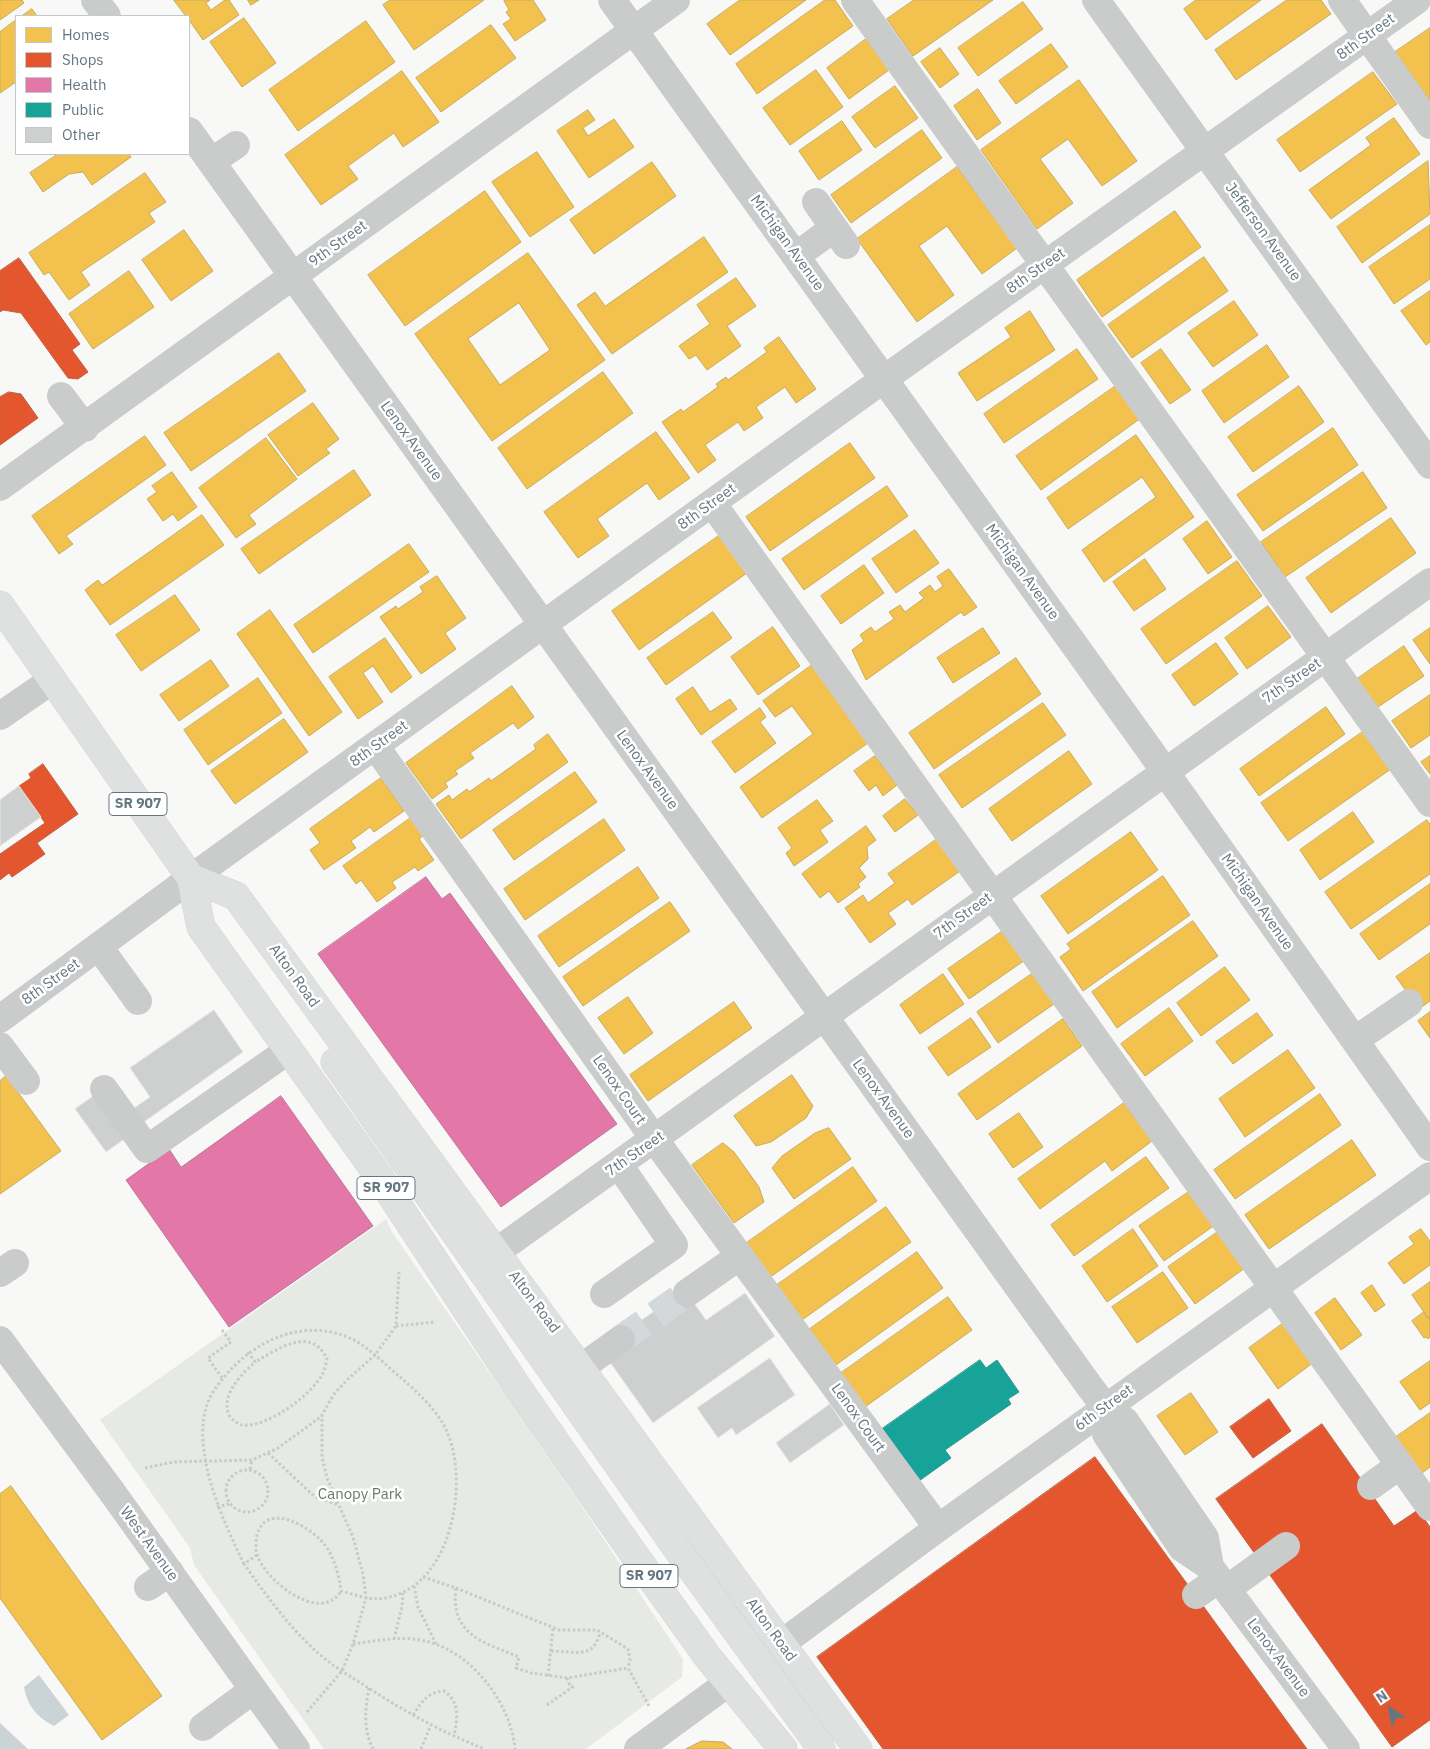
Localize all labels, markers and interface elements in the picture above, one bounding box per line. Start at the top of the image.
street label: 8th Street [1333,10,1399,64]
legend [15,15,190,155]
text: Homes [62,25,110,44]
text: Shops [62,50,104,69]
text: Health [62,75,107,94]
text: Public [62,100,104,119]
text: Other [62,125,100,144]
street label: Jefferson Avenue [1221,179,1305,285]
street label: Michigan Avenue [746,192,828,294]
street label: 9th Street [305,217,371,271]
street label: 8th Street [1003,244,1069,298]
street label: Lenox Avenue [376,398,446,484]
street label: 8th Street [674,480,740,534]
street label: Michigan Avenue [981,521,1063,623]
street label: 7th Street [1259,654,1325,708]
street label: 8th Street [346,717,412,771]
street label: Lenox Avenue [612,727,682,813]
road number: SR 907 [109,792,167,816]
street label: Michigan Avenue [1217,850,1297,954]
street label: 7th Street [930,889,996,943]
street label: Alton Road [265,941,323,1011]
street label: 8th Street [18,955,84,1009]
street label: Lenox Court [589,1052,649,1128]
street label: Lenox Avenue [848,1056,918,1142]
street label: 7th Street [602,1127,668,1181]
road number: SR 907 [357,1176,415,1200]
street label: Alton Road [505,1267,563,1337]
street label: Lenox Court [827,1380,889,1456]
street label: 6th Street [1071,1381,1137,1435]
park label: Canopy Park [318,1486,402,1504]
street label: West Avenue [116,1503,182,1585]
road number: SR 907 [620,1564,678,1588]
street label: Alton Road [742,1595,800,1665]
street label: Lenox Avenue [1243,1615,1313,1701]
north arrow [1365,1684,1415,1734]
text: N [1372,1686,1391,1707]

